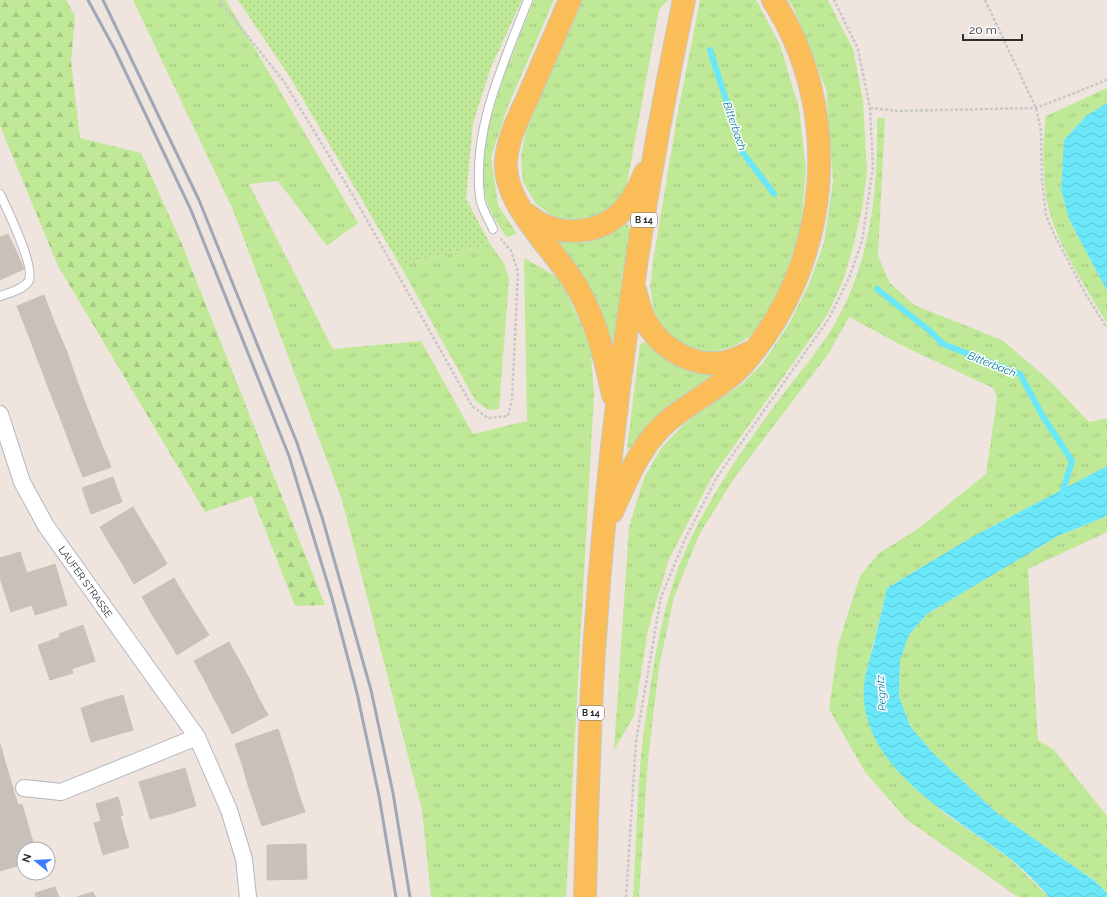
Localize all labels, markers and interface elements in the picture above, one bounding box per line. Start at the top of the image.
scale bar [963,16,1022,42]
text: 20 m [969,23,997,37]
water label: Bitterbach [720,100,749,152]
road number: B 14 [631,213,657,227]
water label: Bitterbach [966,349,1018,380]
street label: LAUFER STRASSE [56,544,114,620]
water label: Pegnitz [874,674,889,711]
road number: B 14 [578,706,604,720]
north arrow [16,841,56,881]
text: N [19,852,34,864]

